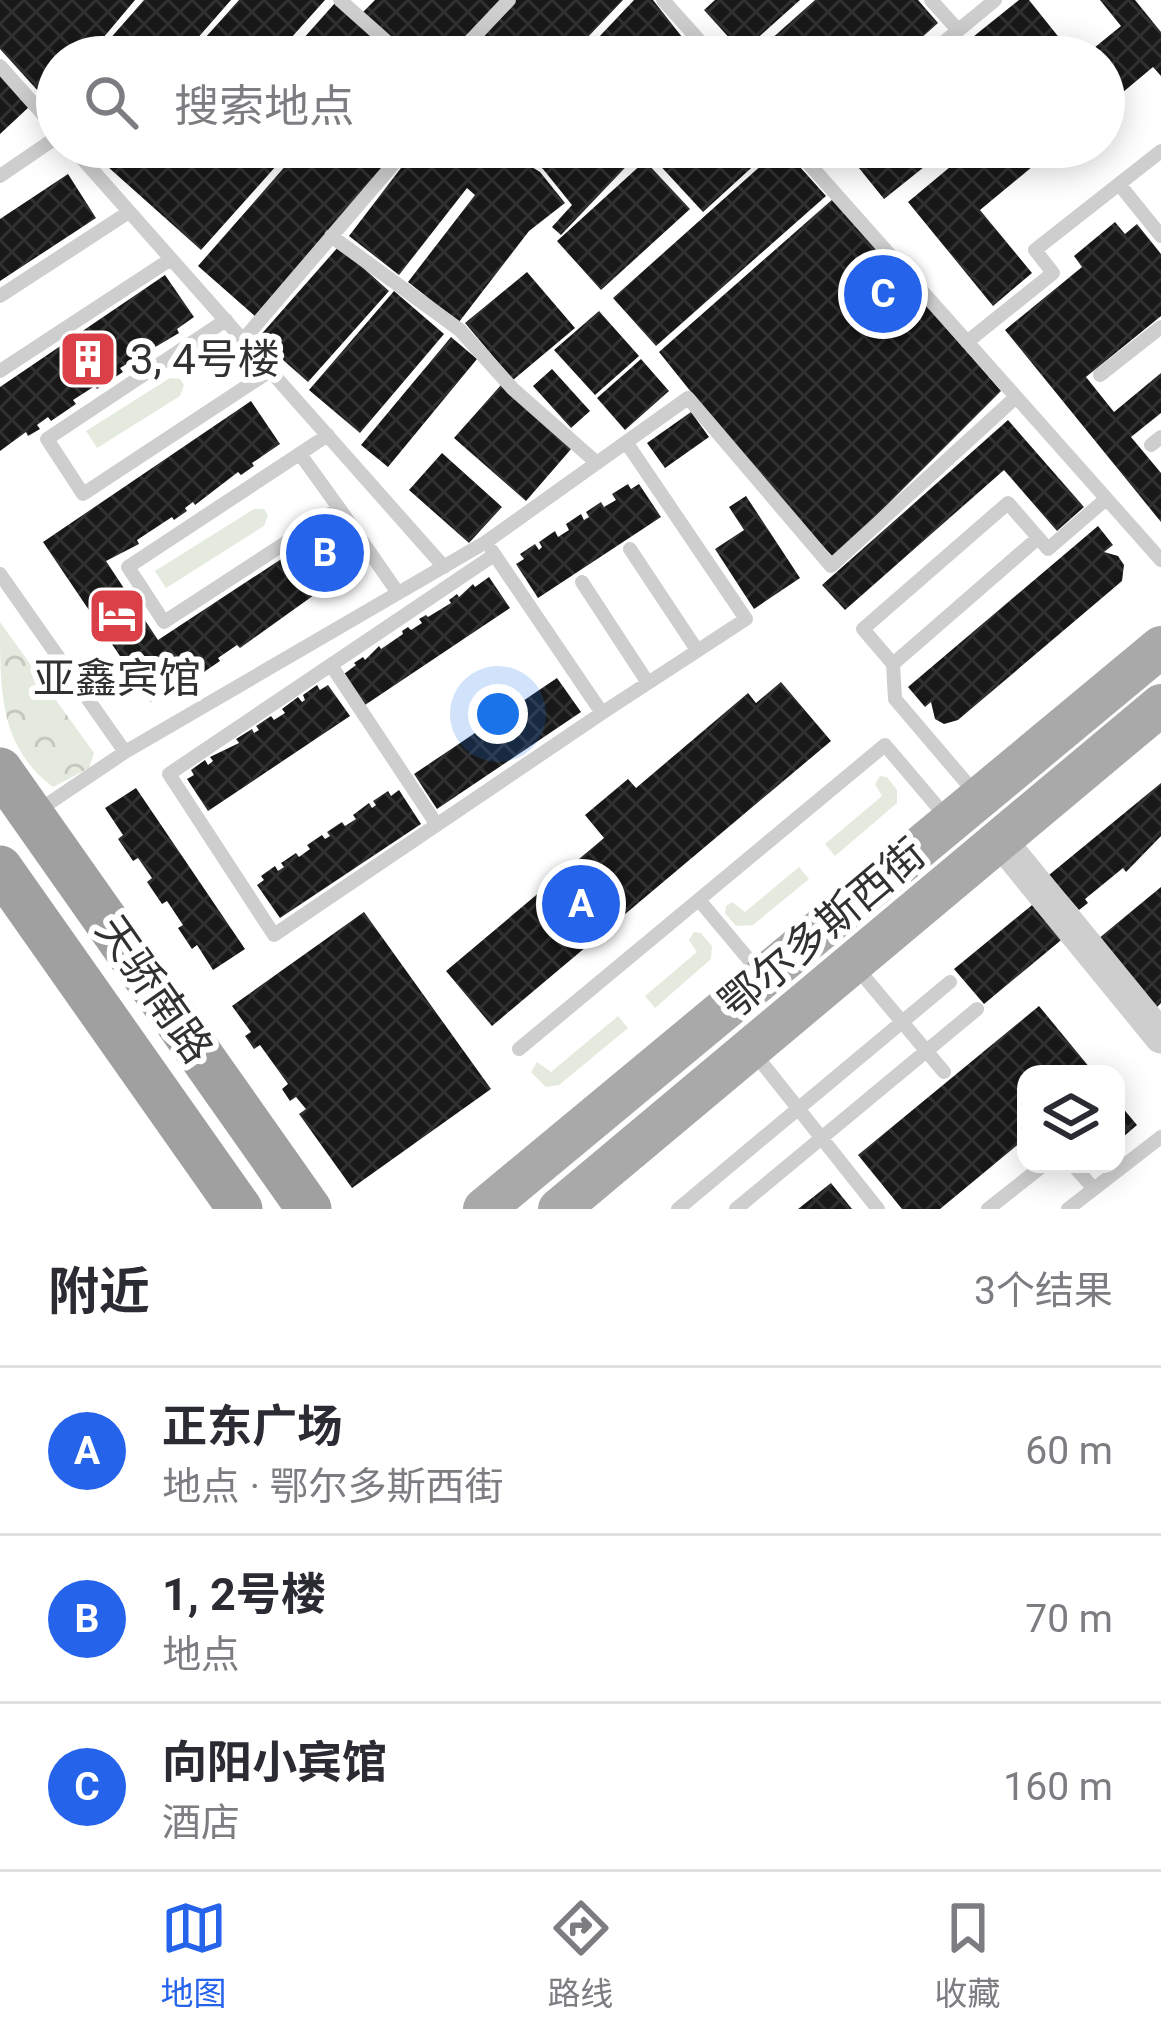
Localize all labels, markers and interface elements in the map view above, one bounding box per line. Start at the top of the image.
search box [36,36,1125,168]
icon: search [78,69,144,135]
text: 搜索地点 [174,80,354,133]
pin: C [844,249,922,339]
building icon: 3, 4号楼 [57,328,119,390]
place label: 3, 4号楼 [130,335,280,384]
pin: B [286,508,364,598]
hotel icon: 亚鑫宾馆 [86,585,148,647]
place label: 亚鑫宾馆 [33,654,201,703]
your location [468,684,528,744]
street label: 鄂尔多斯西街 [710,829,935,1028]
pin: A [542,859,620,949]
street label: 天骄南路 [86,906,223,1072]
map controls [1017,1065,1125,1173]
button: layers [1017,1065,1125,1173]
text: 附近 [48,1262,150,1321]
text: 3个结果 [974,1268,1113,1314]
text: 正东广场 [162,1400,342,1453]
text: A [74,1428,100,1474]
text: 60 m [1025,1428,1113,1474]
text: 地点 · 鄂尔多斯西街 [162,1464,504,1510]
text: 1, 2号楼 [162,1568,326,1621]
text: B [75,1596,99,1642]
text: 70 m [1025,1596,1113,1642]
text: 地点 [162,1632,240,1678]
text: 向阳小宾馆 [162,1736,387,1789]
text: C [74,1764,100,1810]
text: 160 m [1003,1764,1113,1810]
text: 酒店 [162,1800,240,1846]
tab: 地图 [161,1895,227,2015]
tab: 路线 [548,1895,614,2015]
tab: 收藏 [935,1895,1001,2015]

